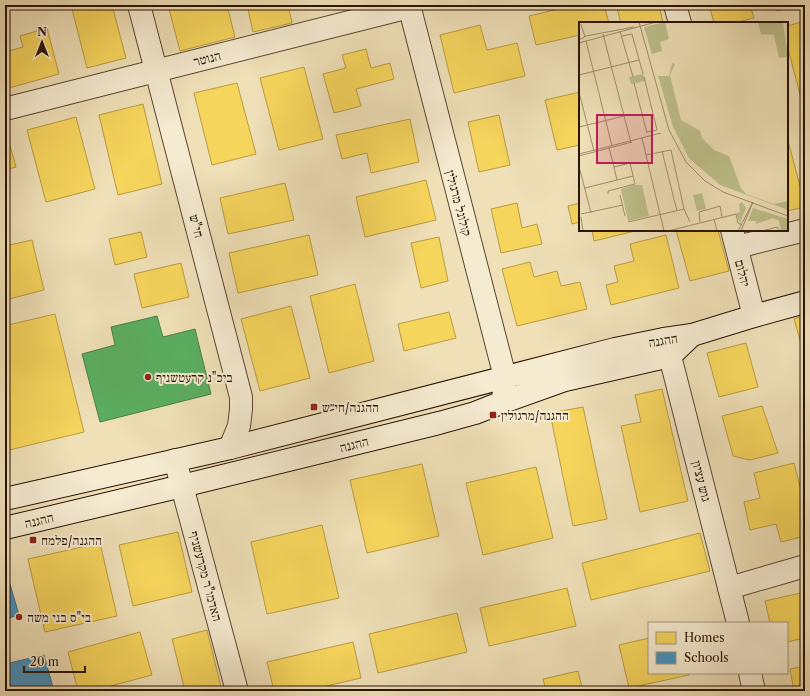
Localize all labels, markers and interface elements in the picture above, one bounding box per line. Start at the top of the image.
north arrow [22,22,62,62]
inset map [579,22,788,231]
text: N [37,25,47,39]
street label: הנוטר [192,47,223,69]
street label: קולונל מרגולין [443,168,475,238]
street label: חי"ש [186,213,208,239]
street label: יהלום [732,258,754,289]
street label: ההגנה [647,330,679,350]
place label: ביכ"נ קרעטשניף [156,369,233,385]
marker: ביכ"נ קרעטשניף [143,372,153,382]
place label: ההגנה/חי״ש [322,399,379,415]
marker: ההגנה/חי״ש [309,402,319,412]
place label: ההגנה/מרגולין [501,407,569,423]
marker: ההגנה/מרגולין [488,410,498,420]
street label: ההגנה [338,433,370,455]
street label: גוש עציון [689,459,715,503]
street label: ההגנה [23,509,55,531]
street label: האדמו"ר מקרעשניף [186,529,226,623]
place label: ההגנה/פלמח [41,532,102,548]
marker: ההגנה/פלמח [28,535,38,545]
place label: בי"ס בני משה [27,609,91,625]
marker: בי"ס בני משה [14,612,24,622]
legend [648,622,788,674]
text: Homes [684,630,724,645]
scale bar [24,648,85,674]
text: Schools [684,650,729,665]
text: 20 m [30,654,59,669]

